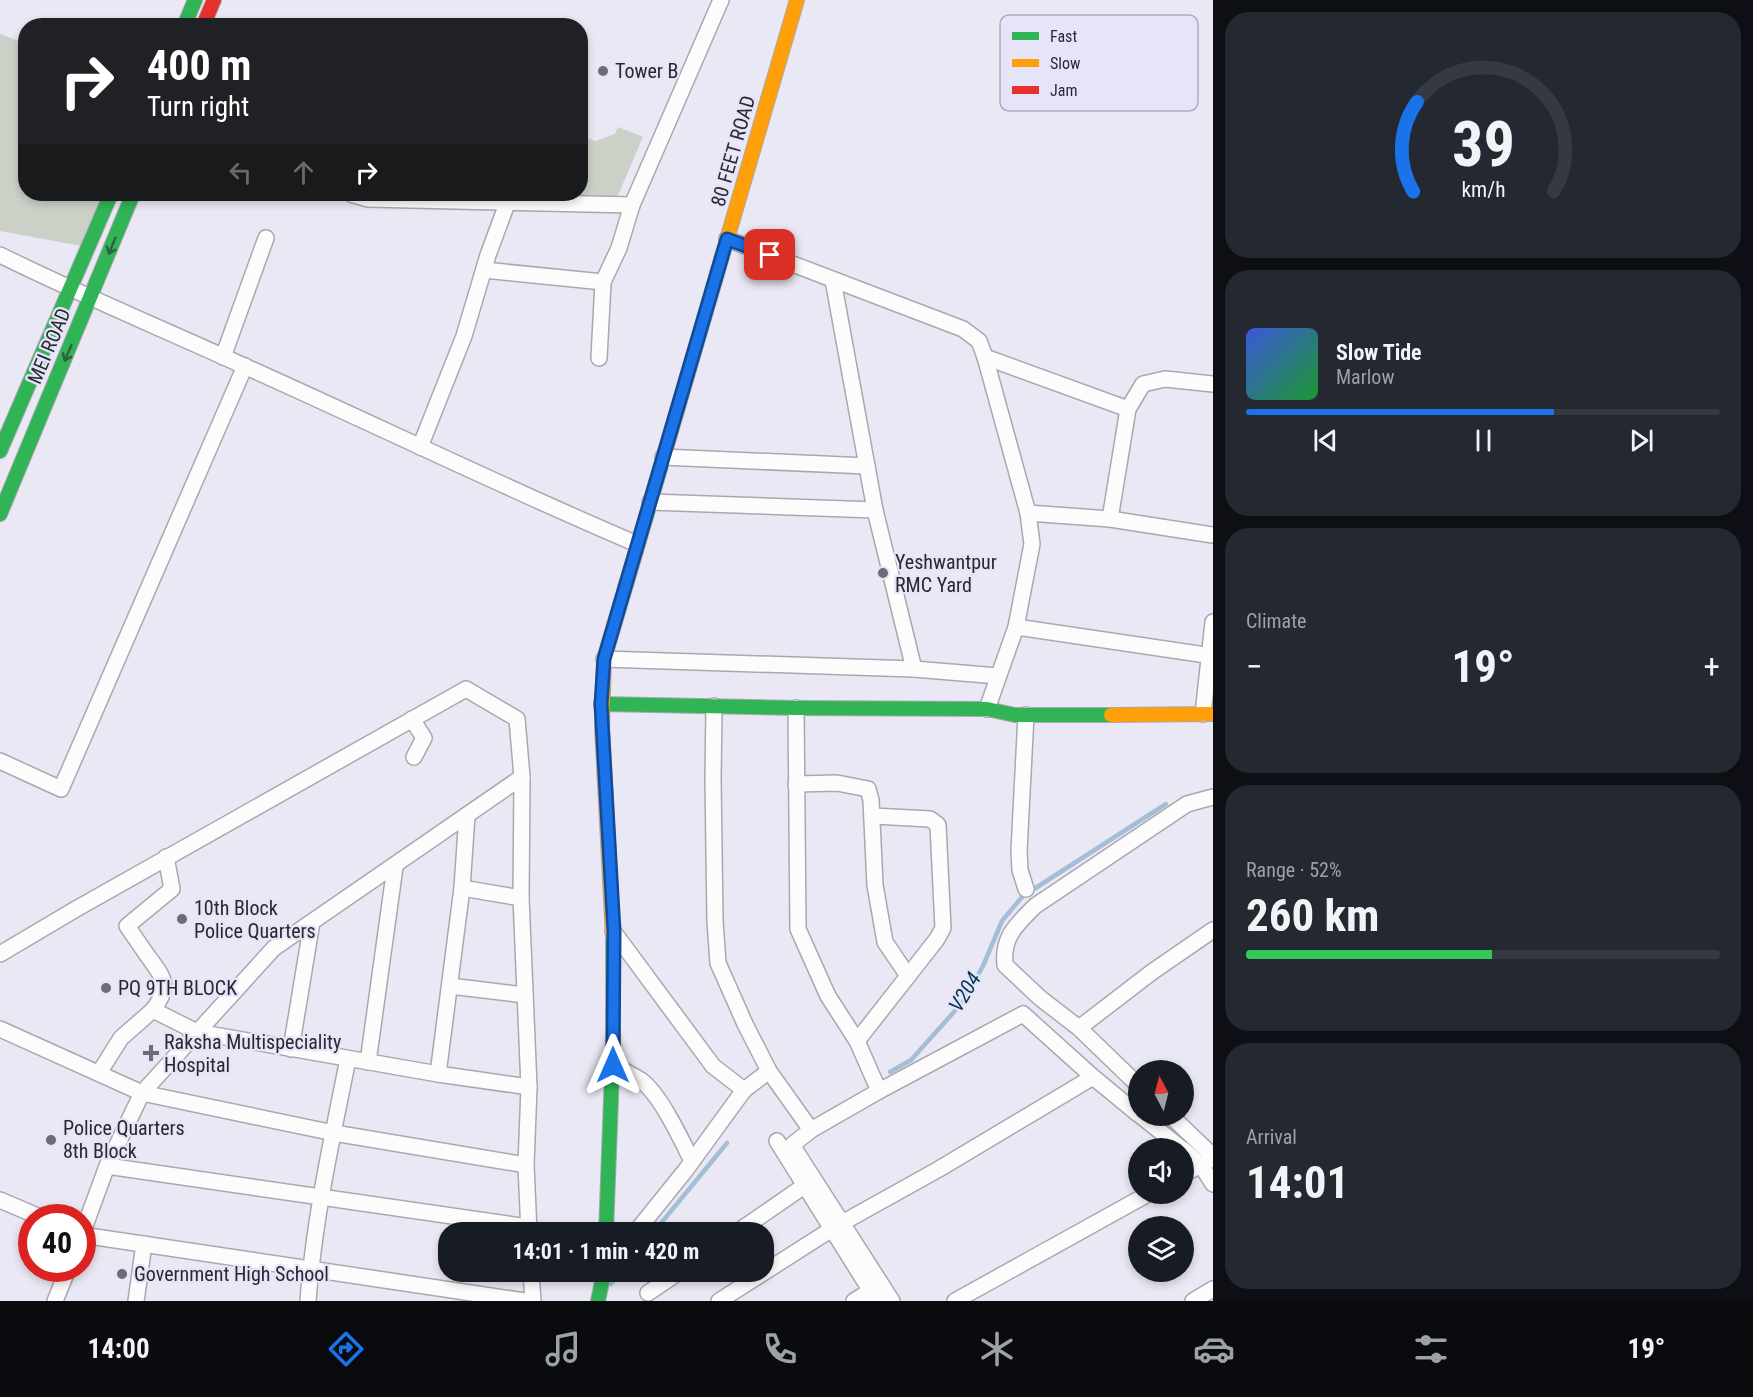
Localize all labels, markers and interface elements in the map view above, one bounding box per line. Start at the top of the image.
legend [1000,15,1198,111]
text: Fast [1050,27,1077,46]
text: 400 m [147,41,252,90]
icon: right [48,42,126,120]
text: Slow [1050,54,1080,73]
place label: Tower B [615,59,678,83]
marker: Tower B [596,64,610,78]
text: Jam [1050,81,1077,100]
text: Turn right [147,91,249,123]
street label: 80 FEET ROAD [706,93,760,209]
text: 39 [1451,108,1515,181]
icon: left [224,156,257,189]
icon: ahead [287,156,320,189]
icon: right [350,156,383,189]
text: km/h [1461,177,1505,202]
pin [744,229,795,280]
one-way arrow [106,236,117,255]
icon: arrive [753,238,786,271]
street label: MEI ROAD [22,304,76,388]
text: Slow Tide [1336,340,1422,365]
one-way arrow [62,343,73,361]
text: Marlow [1336,365,1394,389]
icon: previous [1309,424,1342,457]
icon: pause [1467,424,1500,457]
icon: next [1625,424,1658,457]
place label: Yeshwantpur RMC Yard [895,550,997,597]
marker: Yeshwantpur RMC Yard [876,566,890,580]
text: Climate [1246,609,1306,633]
text: 19° [1452,640,1515,693]
text: − [1246,647,1263,686]
text: + [1704,647,1720,686]
text: Range · 52% [1246,858,1342,882]
text: 260 km [1246,889,1379,942]
place label: 10th Block Police Quarters [194,896,316,943]
marker: 10th Block Police Quarters [175,912,189,926]
water label: V204 [944,968,986,1016]
place label: PQ 9TH BLOCK [118,976,237,1000]
marker: PQ 9TH BLOCK [99,981,113,995]
place label: Raksha Multispeciality Hospital [164,1030,341,1077]
position arrow [581,1033,645,1097]
marker: Raksha Multispeciality Hospital [142,1044,160,1062]
north arrow [1128,1060,1194,1126]
map controls [1128,1060,1194,1282]
place label: Police Quarters 8th Block [63,1116,185,1163]
text: Arrival [1246,1125,1297,1149]
marker: Police Quarters 8th Block [44,1133,58,1147]
button: sound [1128,1138,1194,1204]
text: 14:01 [1246,1156,1349,1209]
speed limit sign: 40 [18,1204,96,1282]
button: layers [1128,1216,1194,1282]
text: 14:01 · 1 min · 420 m [513,1239,699,1264]
place label: Government High School [134,1262,329,1286]
marker: Government High School [115,1267,129,1281]
icon: directions [325,1328,367,1370]
icon: music [542,1328,584,1370]
icon: phone [759,1328,801,1370]
icon: climate [976,1328,1018,1370]
icon: car [1193,1328,1235,1370]
icon: filters [1410,1328,1452,1370]
text: 14:00 [88,1333,150,1365]
text: 19° [1628,1333,1665,1365]

